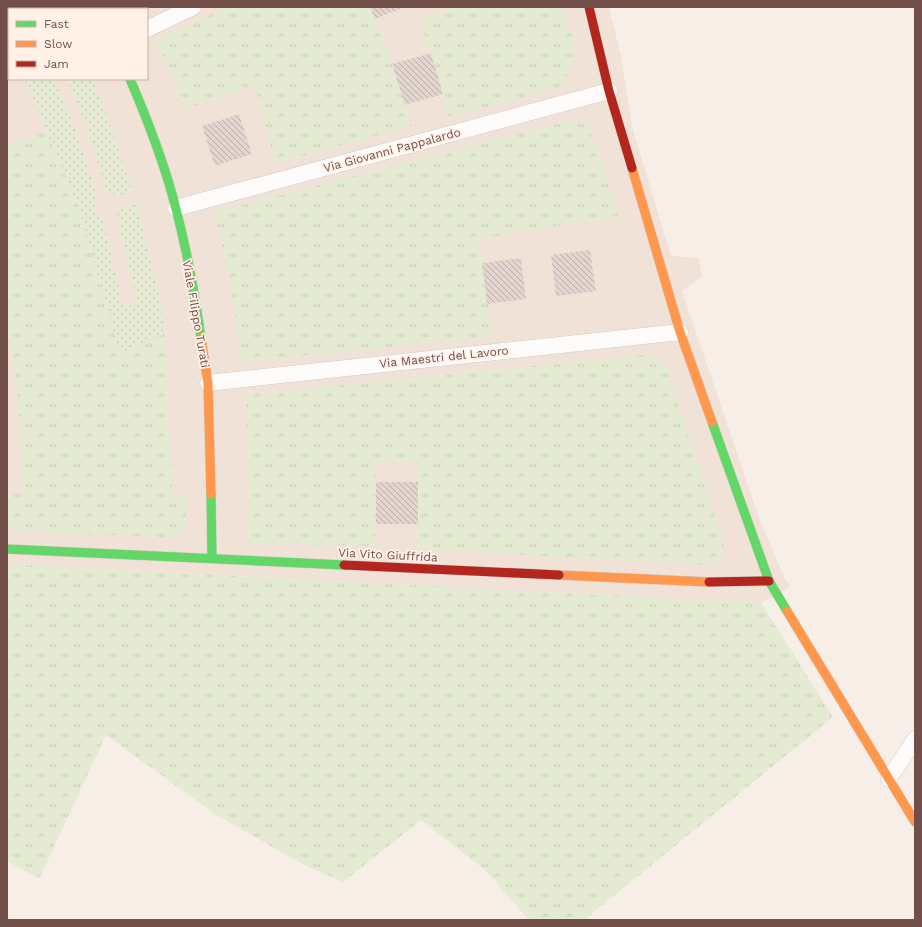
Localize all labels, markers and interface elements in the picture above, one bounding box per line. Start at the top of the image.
legend [8,8,148,80]
text: Fast [44,17,69,31]
text: Slow [44,37,72,51]
text: Jam [44,57,69,71]
street label: Via Giovanni Pappalardo [322,125,462,175]
street label: Viale Filippo Turati [180,259,212,369]
street label: Via Maestri del Lavoro [379,343,509,371]
street label: Via Vito Giuffrida [338,545,438,565]

